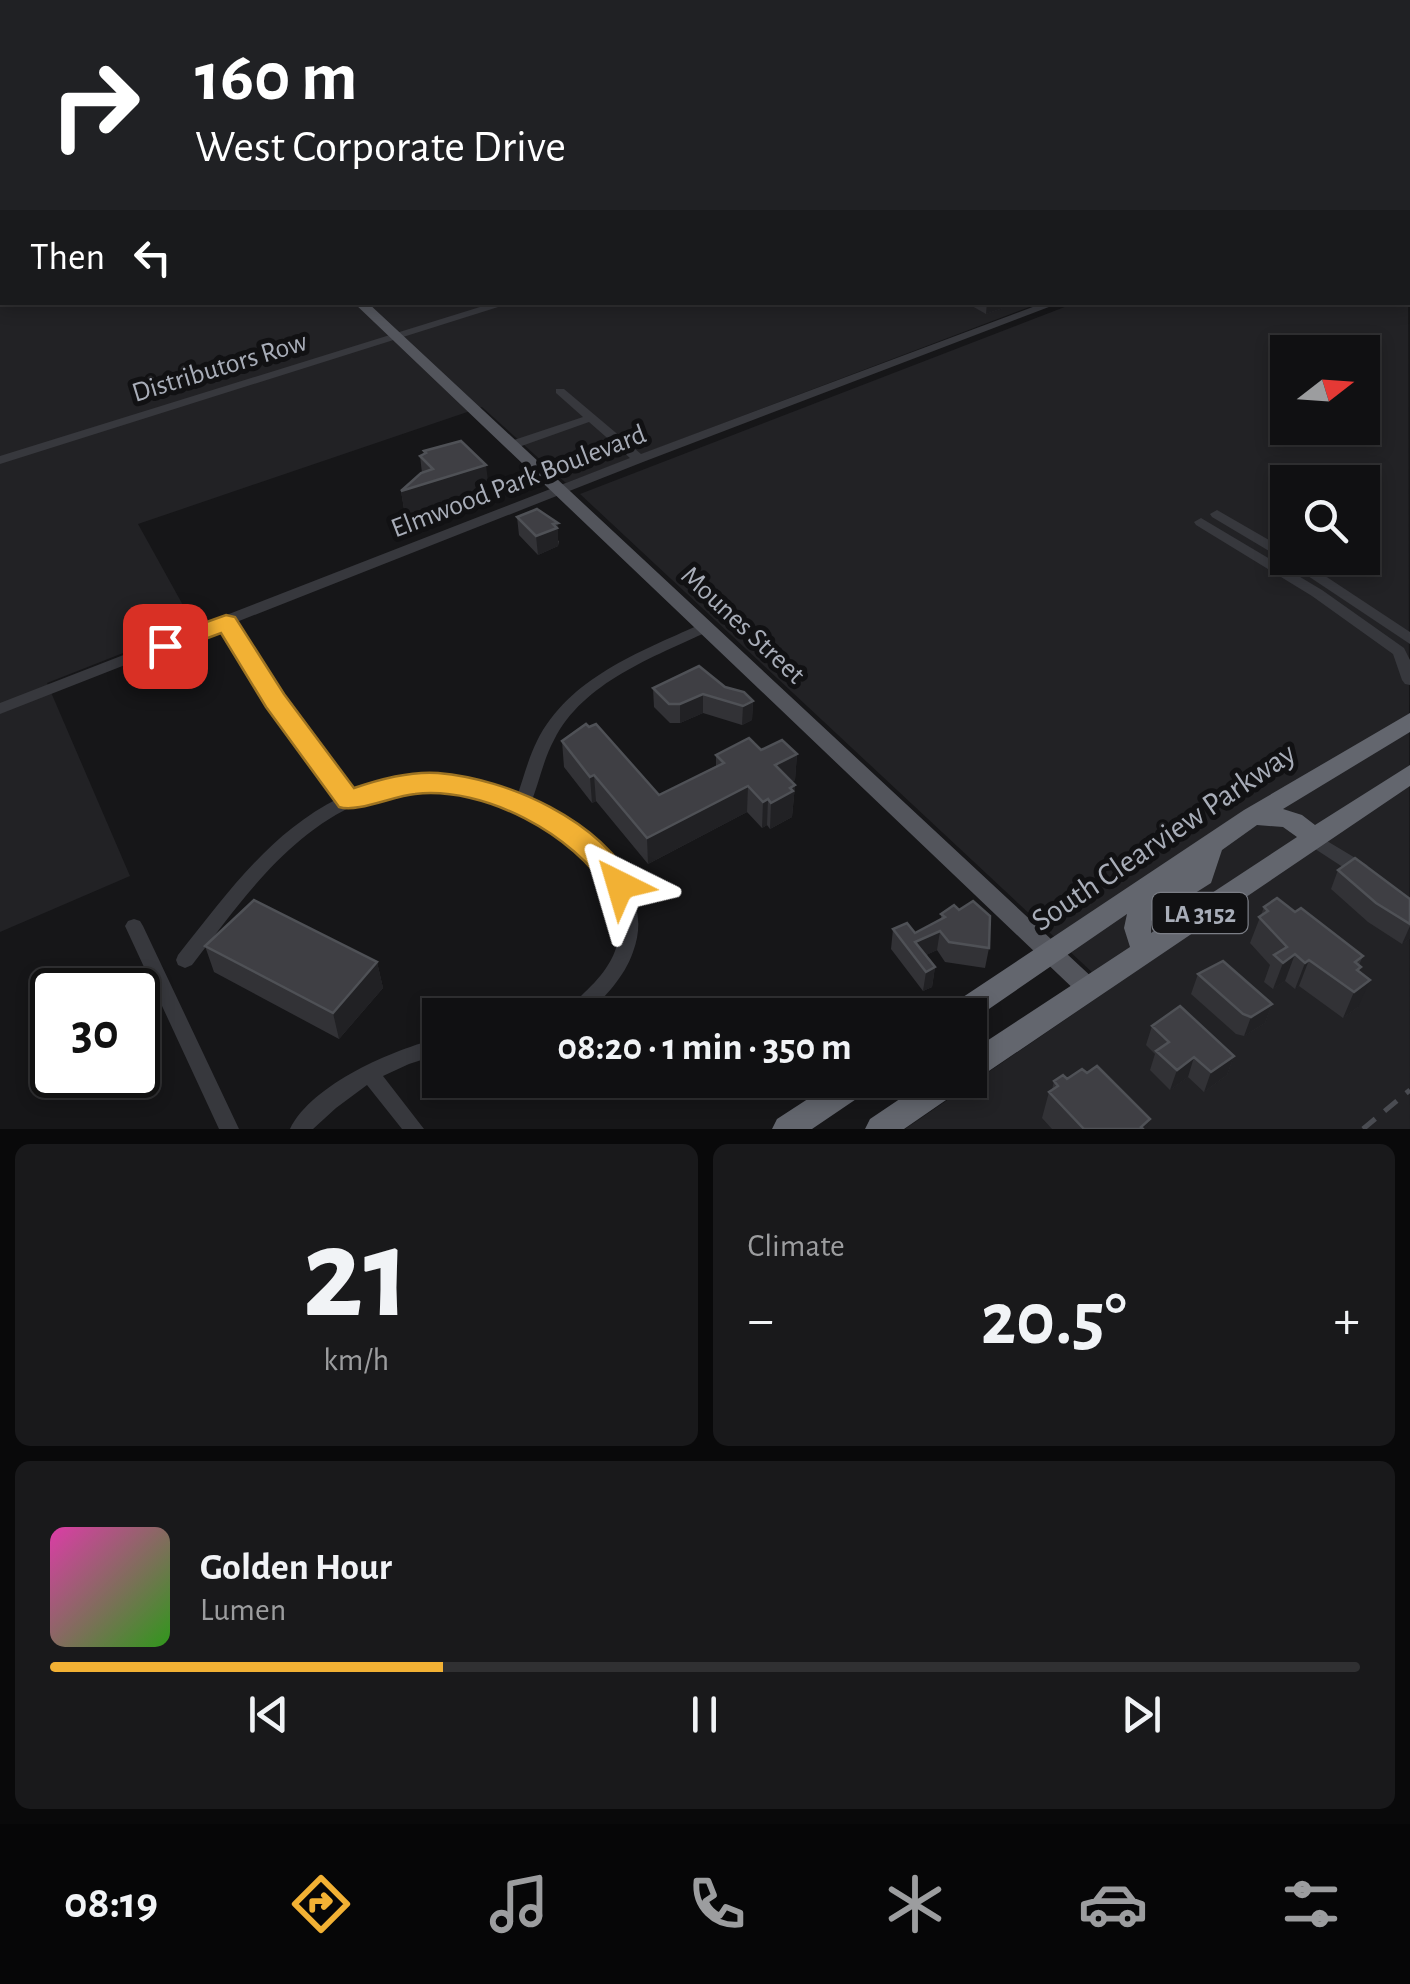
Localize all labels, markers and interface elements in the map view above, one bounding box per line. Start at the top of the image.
icon: right [30,40,160,170]
text: 160 m [195,43,358,113]
text: West Corporate Drive [195,125,566,170]
icon: left [125,230,180,285]
text: Then [30,239,105,277]
street label: Distributors Row [129,328,311,408]
north arrow [1270,335,1380,445]
map controls [1270,335,1380,575]
street label: Elmwood Park Boulevard [387,420,650,543]
button: search [1270,465,1380,575]
street label: Mounes Street [675,562,810,689]
pin [123,604,208,689]
icon: arrive [138,619,193,674]
street label: South Clearview Parkway [1026,737,1301,937]
position arrow [568,833,672,937]
road number: LA 3152 [1152,893,1248,933]
speed limit sign: 30 [30,968,160,1098]
text: 08:20 · 1 min · 350 m [557,1029,852,1067]
text: 21 [302,1211,410,1341]
text: Climate [748,1230,845,1262]
text: 20.5° [981,1283,1127,1358]
text: − [748,1293,774,1348]
text: + [1334,1293,1360,1348]
text: km/h [323,1344,389,1376]
text: Golden Hour [200,1549,392,1587]
text: Lumen [200,1594,286,1626]
icon: previous [241,1687,296,1742]
icon: pause [677,1687,732,1742]
icon: next [1114,1687,1169,1742]
icon: directions [286,1869,356,1939]
icon: music [484,1869,554,1939]
icon: phone [682,1869,752,1939]
icon: climate [880,1869,950,1939]
icon: car [1078,1869,1148,1939]
icon: filters [1276,1869,1346,1939]
text: 08:19 [64,1881,158,1926]

